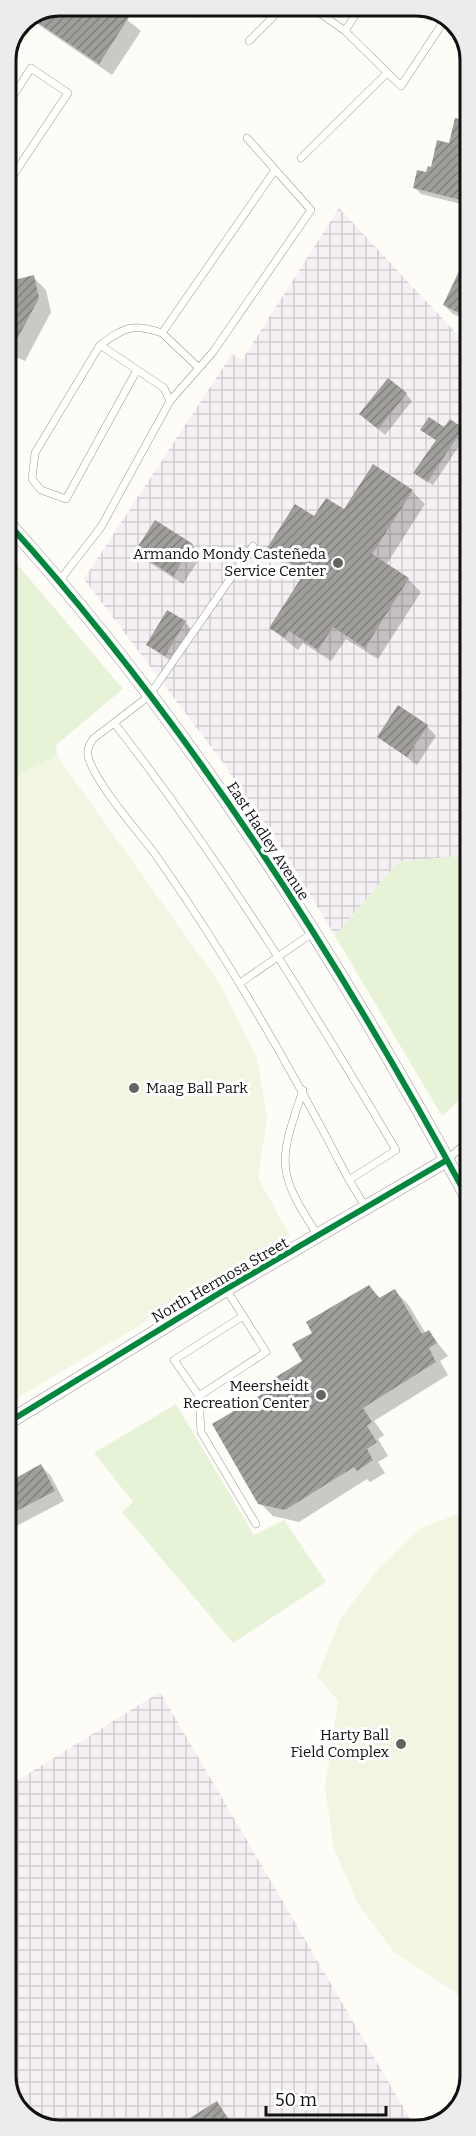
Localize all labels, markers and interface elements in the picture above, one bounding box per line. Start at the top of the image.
place label: Armando Mondy Casteñeda Service Center [133,545,326,580]
marker: Armando Mondy Casteñeda Service Center [331,556,345,570]
street label: East Hadley Avenue [223,778,313,904]
place label: Maag Ball Park [146,1079,248,1097]
marker: Maag Ball Park [127,1081,141,1095]
street label: North Hermosa Street [149,1233,292,1326]
place label: Meersheidt Recreation Center [183,1377,310,1412]
marker: Meersheidt Recreation Center [314,1388,328,1402]
place label: Harty Ball Field Complex [290,1726,390,1761]
marker: Harty Ball Field Complex [394,1737,408,1751]
scale bar [266,2079,386,2117]
text: 50 m [275,2089,317,2111]

